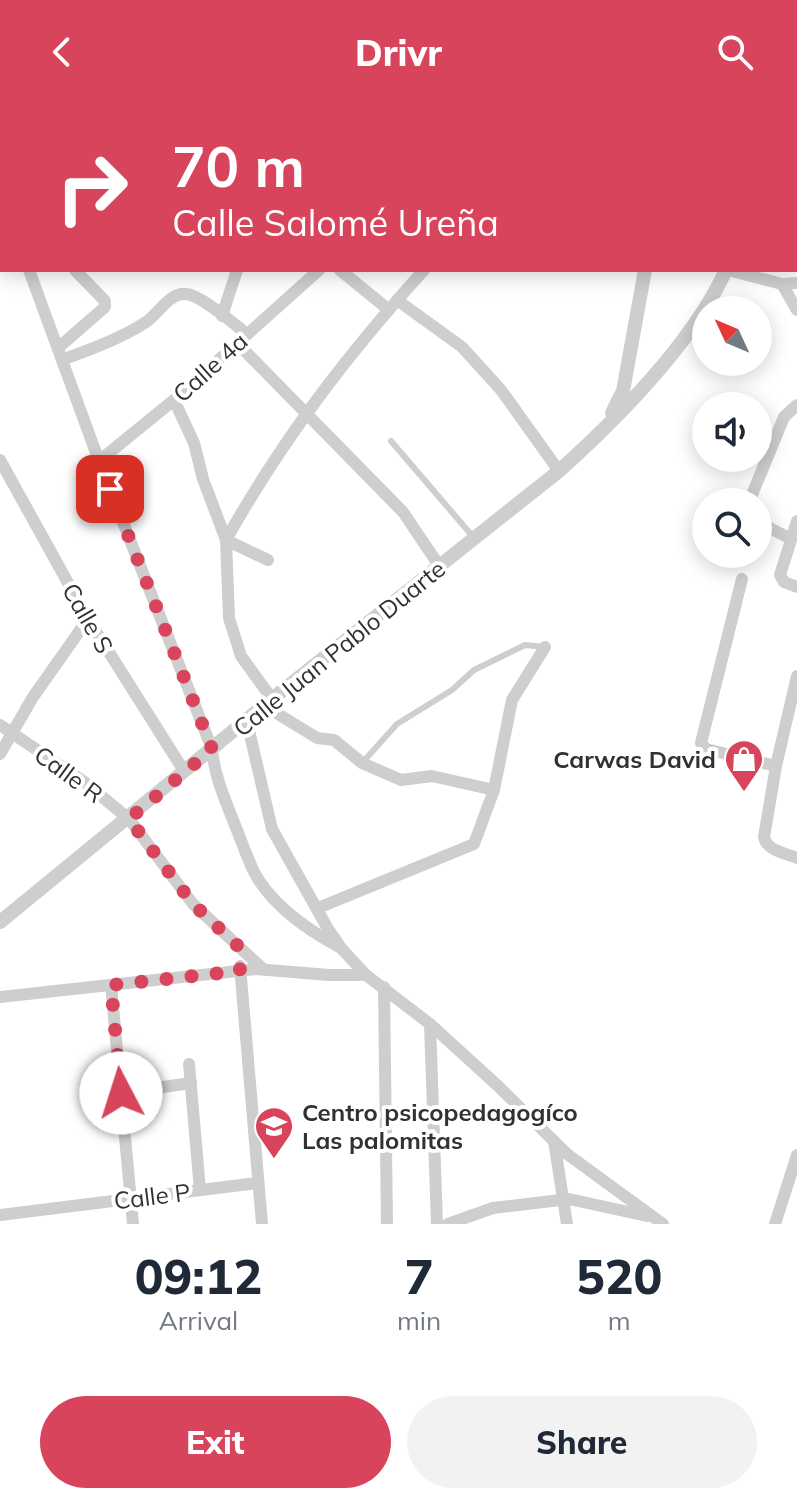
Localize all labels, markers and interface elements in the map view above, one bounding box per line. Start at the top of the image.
icon: back [40,30,84,74]
text: Drivr [355,30,442,75]
icon: search [713,30,757,74]
text: 70 m [172,131,305,201]
icon: right [40,136,144,240]
text: Calle Salomé Ureña [172,200,499,245]
north arrow [692,296,772,376]
map controls [692,296,772,568]
street label: Calle 4a [167,326,253,408]
button: sound [692,392,772,472]
pin [76,455,144,523]
icon: arrive [88,467,132,511]
button: search [692,488,772,568]
street label: Calle Juan Pablo Duarte [227,553,451,743]
street label: Calle S [56,578,120,658]
shop icon: Carwas David [723,738,765,793]
street label: Calle R [29,739,109,809]
place label: Carwas David [553,744,716,774]
position arrow [79,1051,163,1135]
place label: Centro psicopedagogíco Las palomitas [302,1097,578,1155]
school or university icon: Centro psicopedagogíco Las palomitas [253,1105,295,1160]
street label: Calle P [112,1176,192,1216]
text: 09:12 [135,1246,262,1306]
text: 7 [405,1246,434,1306]
text: 520 [576,1246,662,1306]
text: Arrival [159,1304,238,1337]
text: min [397,1304,441,1337]
text: m [608,1304,631,1337]
button: Exit [40,1396,391,1488]
button: Share [407,1396,757,1488]

